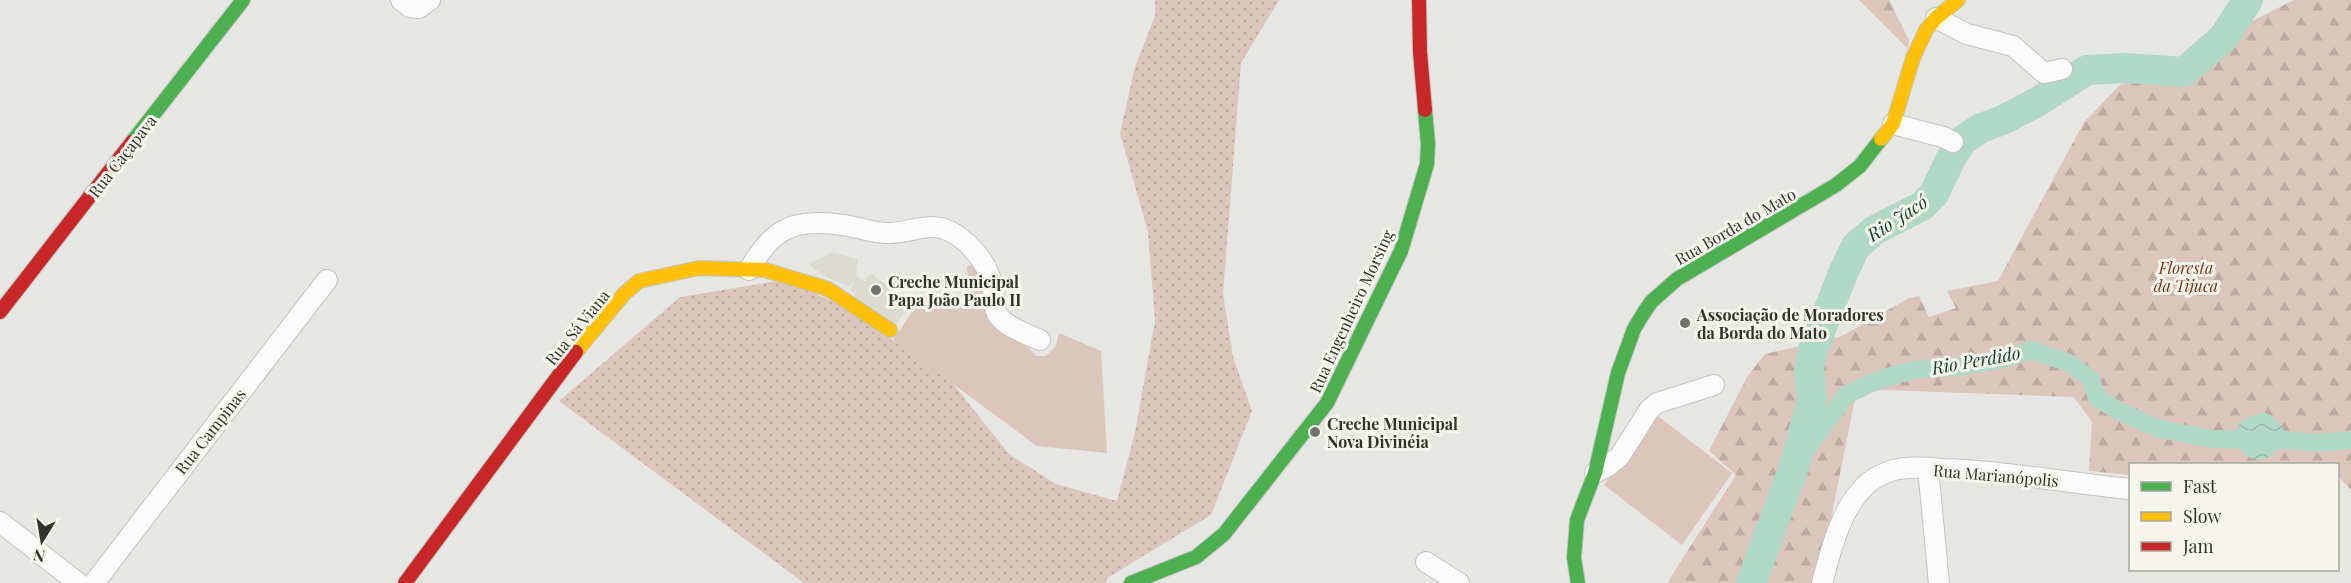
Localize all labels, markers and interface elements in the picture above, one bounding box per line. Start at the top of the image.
street label: Rua Caçapava [83,110,161,201]
street label: Rua Borda do Mato [1671,183,1799,269]
water label: Rio Jacó [1861,189,1933,247]
street label: Rua Engenheiro Morsing [1304,226,1398,396]
park label: Floresta da Tijuca [2154,257,2218,296]
place label: Creche Municipal Papa João Paulo II [888,271,1021,310]
marker: Creche Municipal Papa João Paulo II [869,283,883,297]
street label: Rua Sá Viana [540,285,614,369]
place label: Associação de Moradores da Borda do Mato [1696,304,1884,343]
marker: Associação de Moradores da Borda do Mato [1678,316,1692,330]
water label: Rio Perdido [1929,340,2023,380]
street label: Rua Campinas [170,384,250,478]
place label: Creche Municipal Nova Divinéia [1327,413,1458,452]
marker: Creche Municipal Nova Divinéia [1308,425,1322,439]
street label: Rua Marianópolis [1932,459,2060,491]
legend [2129,463,2339,571]
text: Fast [2183,474,2217,498]
text: Slow [2183,504,2221,528]
north arrow [12,511,72,571]
text: Jam [2182,534,2213,558]
text: N [31,545,47,568]

